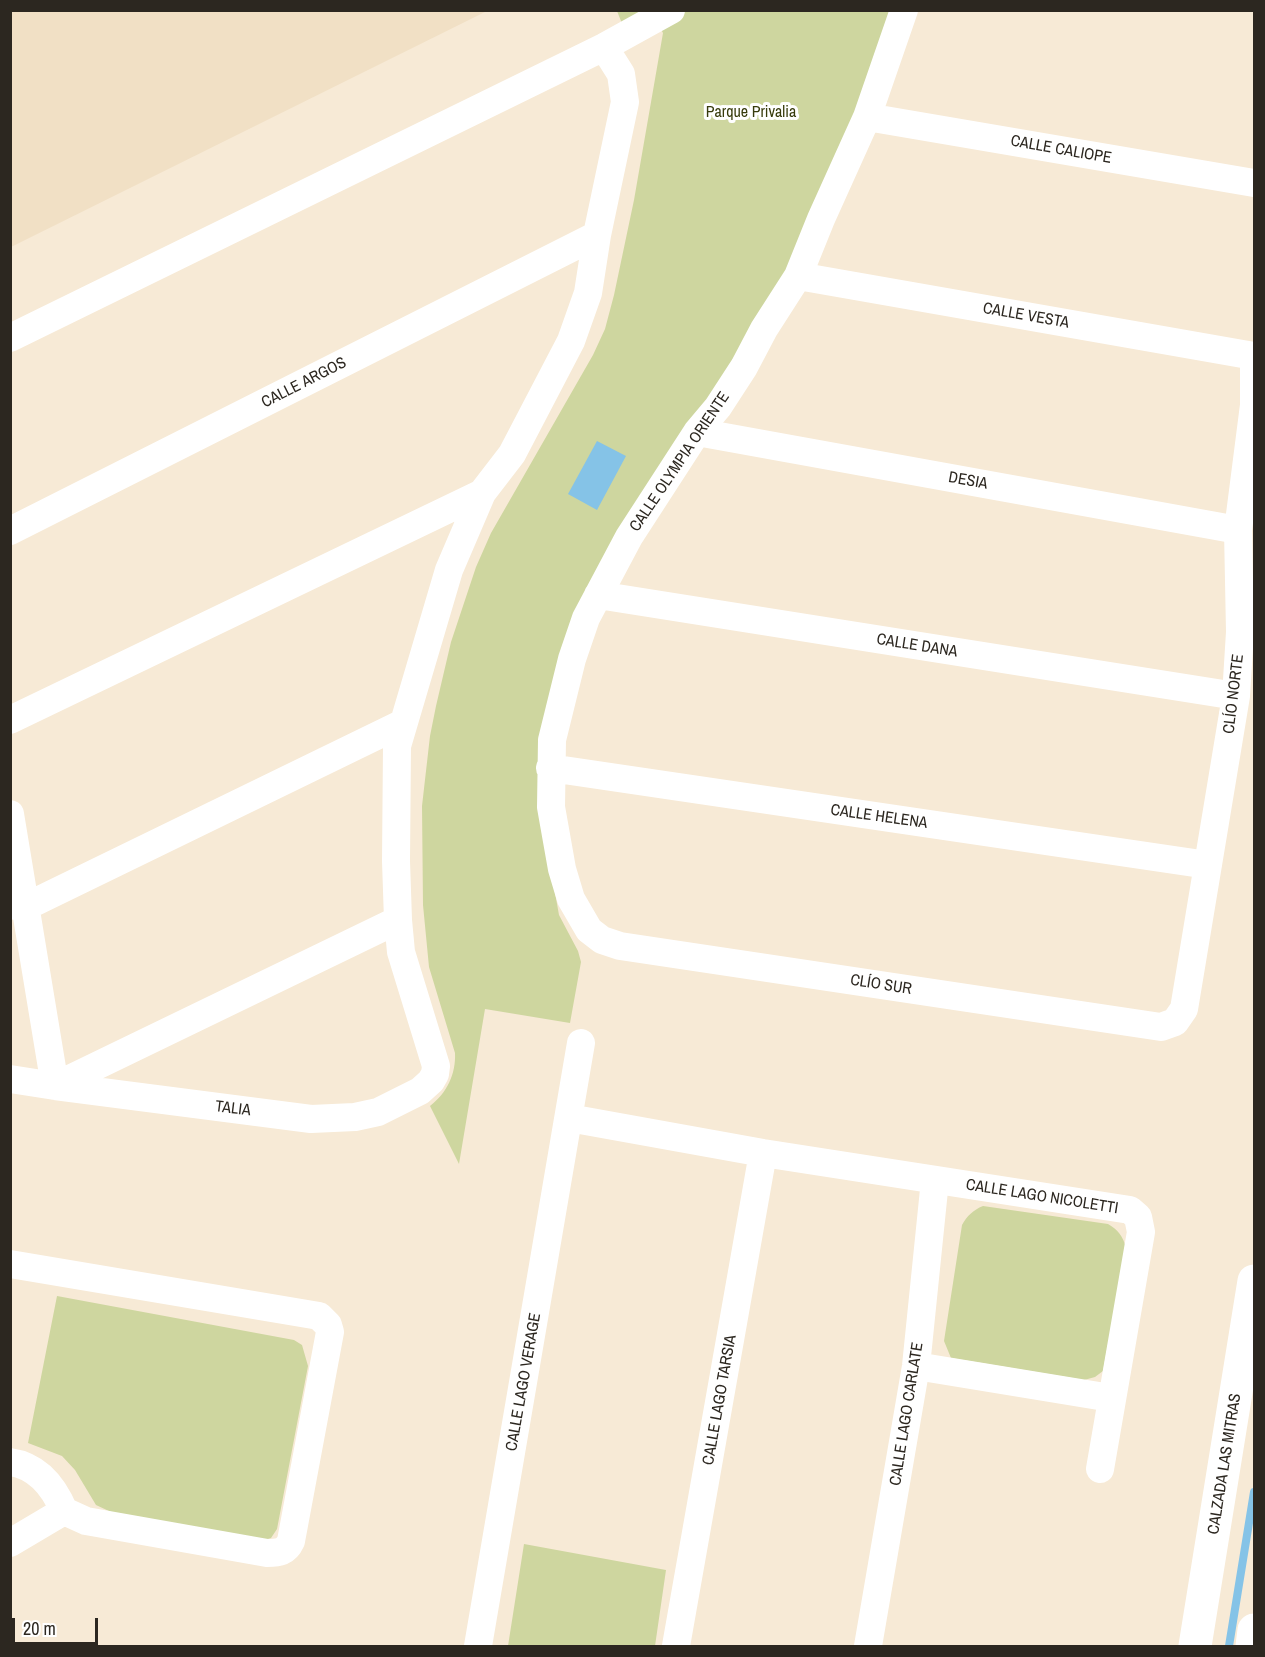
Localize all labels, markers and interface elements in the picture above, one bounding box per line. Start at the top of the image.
park label: Parque Privalia [706,103,796,123]
street label: CALLE CALIOPE [1009,132,1113,168]
street label: CALLE VESTA [981,299,1071,333]
street label: CALLE ARGOS [258,353,350,413]
street label: CALLE OLYMPIA ORIENTE [626,388,734,536]
street label: DESIA [947,468,989,494]
street label: CALLE DANA [875,630,959,662]
street label: CLÍO NORTE [1220,653,1248,735]
street label: CALLE HELENA [829,801,929,833]
street label: CLÍO SUR [849,971,913,999]
street label: TALIA [214,1097,252,1121]
street label: CALLE LAGO NICOLETTI [965,1175,1119,1219]
street label: CALLE LAGO VERAGE [502,1311,546,1453]
street label: CALLE LAGO TARSIA [699,1333,741,1467]
street label: CALLE LAGO CARLATE [886,1341,928,1487]
street label: CALZADA LAS MITRAS [1204,1392,1246,1536]
scale bar [15,1606,100,1644]
text: 20 m [23,1616,56,1641]

